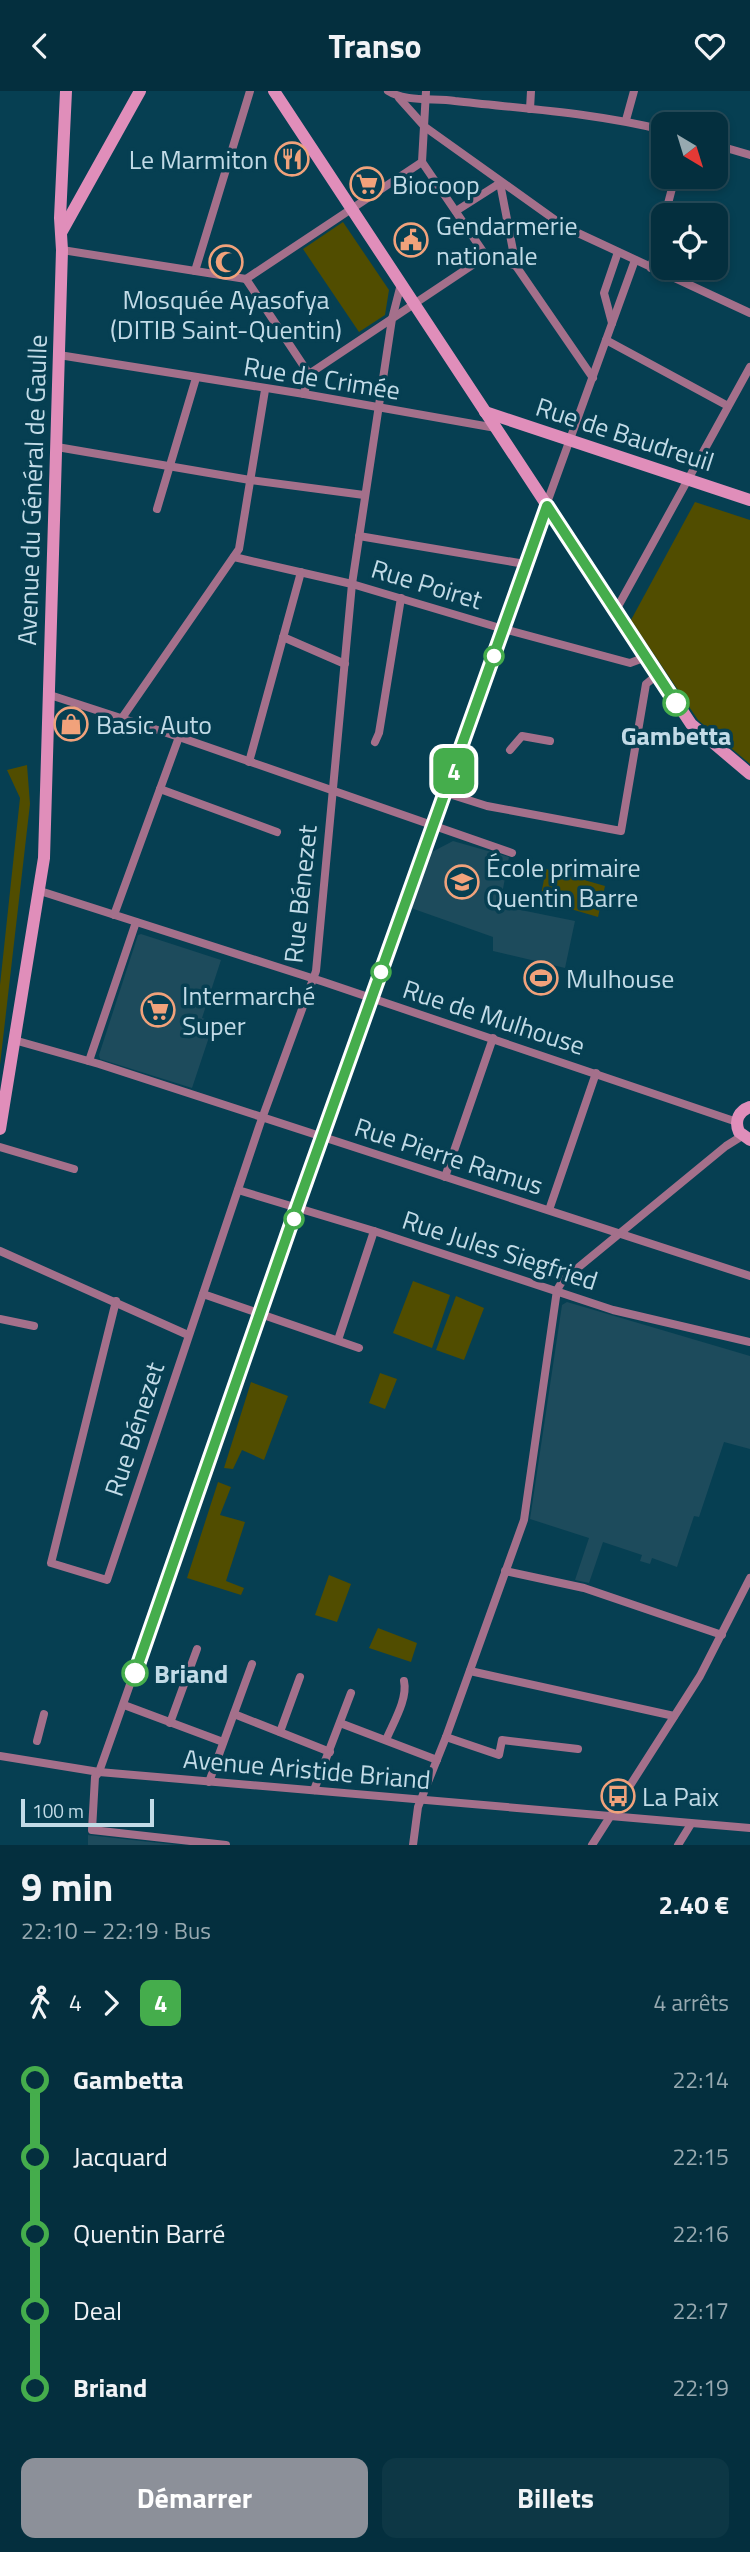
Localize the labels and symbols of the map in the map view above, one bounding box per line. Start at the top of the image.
north arrow [651,112,728,189]
place label: Le Marmiton [129,140,268,179]
restaurant icon: Le Marmiton [273,140,311,178]
supermarket icon: Biocoop [348,165,386,203]
place label: Biocoop [392,165,480,204]
place label: Gendarmerie nationale [436,206,578,275]
public building icon: Gendarmerie nationale [392,221,430,259]
mosque icon: Mosquée Ayasofya (DITIB Saint-Quentin) [207,243,245,281]
place label: Mosquée Ayasofya (DITIB Saint-Quentin) [110,280,342,349]
street label: Avenue du Général de Gaulle [7,334,57,646]
street label: Rue de Crimée [241,346,403,410]
street label: Rue de Baudreuil [531,387,719,481]
street label: Rue Poiret [367,549,487,619]
unlabelled marker [484,646,504,666]
marker: Gambetta [663,690,689,716]
shop icon: Basic Auto [52,705,90,743]
place label: Basic Auto [96,705,212,744]
place label: Gambetta [621,716,731,755]
line badge: 4 [431,748,477,794]
street label: Rue Bénezet [273,823,327,965]
place label: École primaire Quentin Barre [486,848,641,917]
school or university icon: École primaire Quentin Barre [443,863,481,901]
sports icon: Mulhouse [522,959,560,997]
place label: Mulhouse [566,959,674,998]
unlabelled marker [371,962,391,982]
street label: Rue de Mulhouse [398,969,590,1065]
place label: Intermarché Super [182,976,315,1045]
supermarket icon: Intermarché Super [139,991,177,1029]
street label: Rue Pierre Ramus [350,1107,548,1205]
street label: Rue Jules Siegfried [397,1200,603,1300]
unlabelled marker [284,1209,304,1229]
street label: Rue Bénezet [94,1357,174,1501]
place label: Briand [154,1654,228,1693]
marker: Briand [122,1660,148,1686]
street label: Avenue Aristide Briand [182,1739,432,1799]
bus stop icon: La Paix [599,1777,637,1815]
place label: La Paix [642,1777,719,1816]
scale bar [21,1796,154,1828]

